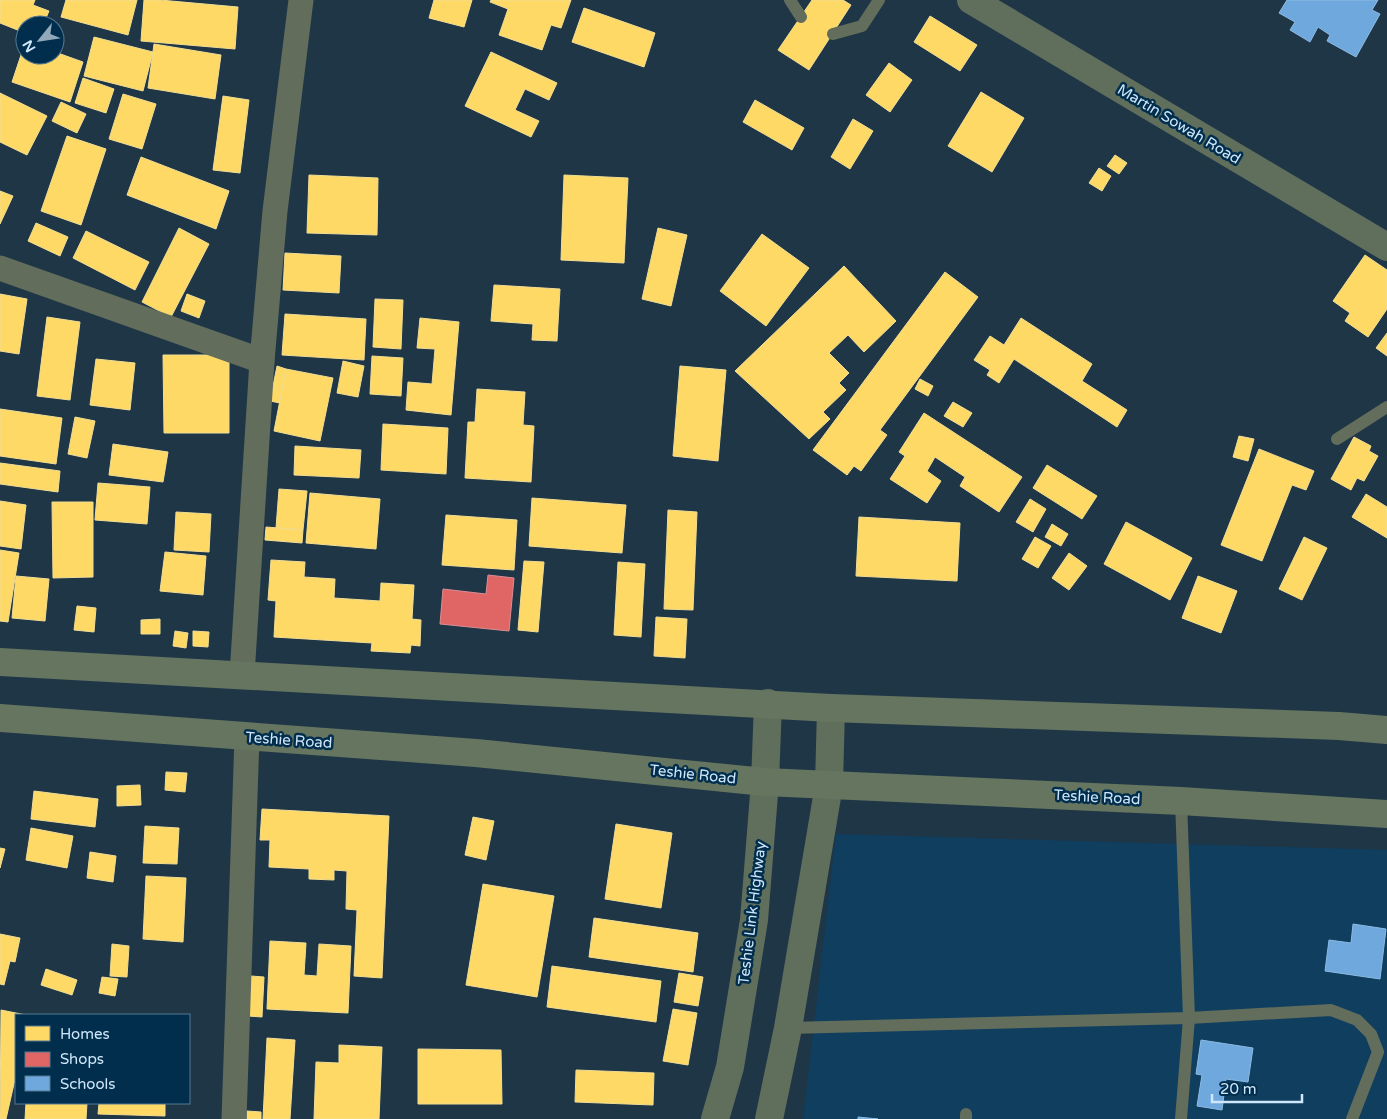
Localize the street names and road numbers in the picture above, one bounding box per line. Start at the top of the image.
street label: Martin Sowah Road [1114,80,1244,168]
street label: Teshie Road [245,728,333,752]
street label: Teshie Road [649,761,737,787]
street label: Teshie Road [1053,786,1141,808]
street label: Teshie Link Highway [734,840,770,986]

